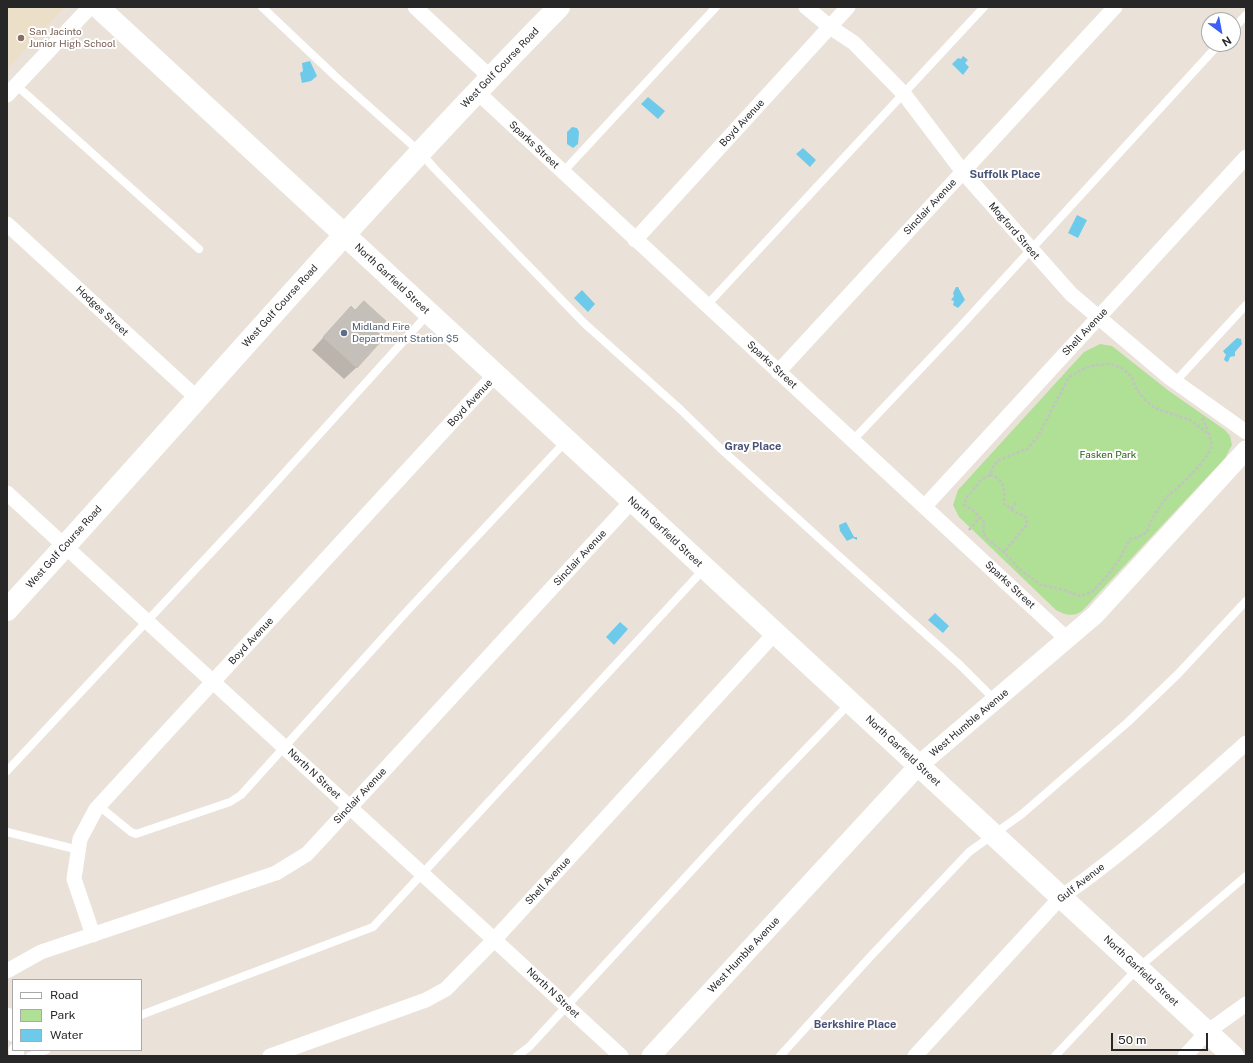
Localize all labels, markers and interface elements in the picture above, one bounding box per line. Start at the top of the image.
north arrow [1201,12,1241,52]
street label: West Golf Course Road [458,25,542,111]
place label: San Jacinto Junior High School [29,26,116,50]
marker: San Jacinto Junior High School [16,33,26,43]
text: N [1220,34,1234,49]
street label: Boyd Avenue [717,97,767,149]
street label: Sparks Street [506,119,562,171]
district label: Suffolk Place [970,168,1040,182]
street label: Sinclair Avenue [901,177,959,237]
street label: Mogford Street [986,200,1042,262]
street label: North Garfield Street [352,241,432,317]
street label: West Golf Course Road [240,262,320,350]
street label: Hodges Street [73,284,131,338]
street label: Shell Avenue [1060,306,1110,358]
place label: Midland Fire Department Station $5 [352,321,459,344]
marker: Midland Fire Department Station $5 [339,328,349,338]
street label: Sparks Street [744,339,800,391]
street label: Boyd Avenue [445,377,495,429]
district label: Gray Place [725,440,781,454]
park label: Fasken Park [1080,449,1136,461]
street label: North Garfield Street [625,494,705,570]
street label: West Golf Course Road [24,503,104,591]
street label: Sinclair Avenue [551,528,609,588]
street label: Sparks Street [982,559,1038,611]
street label: Boyd Avenue [226,615,276,667]
street label: West Humble Avenue [927,686,1011,760]
street label: North Garfield Street [863,713,943,789]
street label: North N Street [285,746,343,802]
street label: Sinclair Avenue [331,766,389,826]
street label: Shell Avenue [523,855,573,907]
street label: Gulf Avenue [1055,861,1107,905]
street label: West Humble Avenue [706,915,782,995]
street label: North Garfield Street [1101,933,1181,1009]
street label: North N Street [524,965,582,1021]
legend [12,979,142,1051]
text: Road [50,988,78,1002]
text: Park [50,1008,76,1022]
district label: Berkshire Place [814,1018,896,1032]
scale bar [1113,1025,1210,1051]
text: Water [50,1028,83,1042]
text: 50 m [1118,1033,1146,1047]

